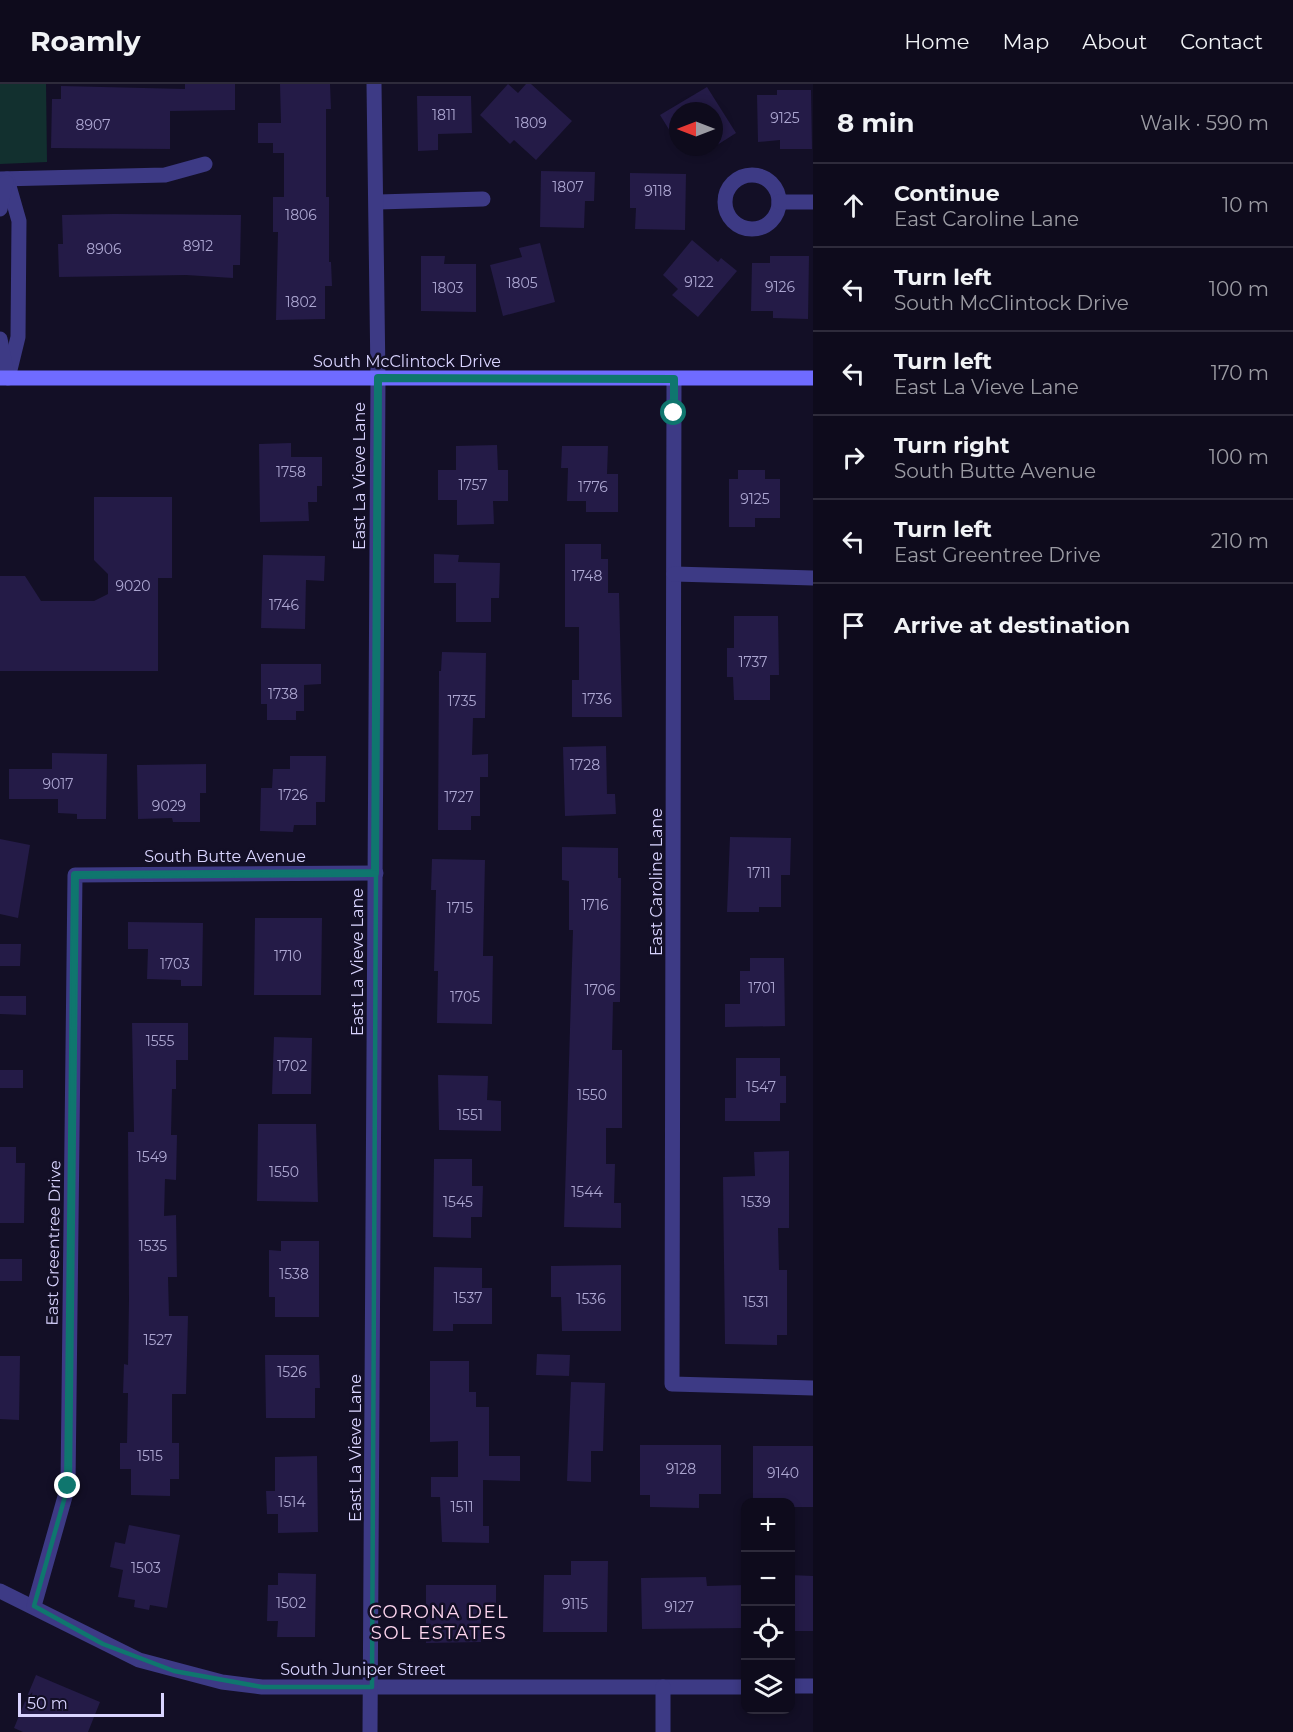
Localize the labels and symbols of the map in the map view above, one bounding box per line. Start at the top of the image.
north arrow [669,102,723,156]
house number: 1811 [432,106,456,124]
house number: 9125 [770,109,800,127]
house number: 1809 [515,114,547,132]
house number: 8907 [76,116,110,134]
house number: 1807 [552,178,584,196]
house number: 9118 [644,182,672,200]
house number: 1806 [285,206,317,224]
house number: 8912 [183,237,213,255]
house number: 8906 [86,240,122,258]
house number: 9122 [684,273,714,291]
house number: 1805 [506,274,538,292]
house number: 9126 [765,278,795,296]
house number: 1803 [432,279,464,297]
house number: 1802 [285,293,317,311]
street label: South McClintock Drive [313,352,501,371]
route start [660,399,686,425]
street label: East La Vieve Lane [350,402,369,550]
house number: 1758 [276,463,306,481]
house number: 1757 [458,476,488,494]
house number: 1776 [578,478,608,496]
house number: 9125 [740,490,770,508]
house number: 1748 [572,567,602,585]
house number: 9020 [116,577,150,595]
house number: 1746 [269,596,300,614]
house number: 1737 [738,653,768,671]
house number: 1738 [268,685,298,703]
house number: 1736 [582,690,612,708]
house number: 1735 [448,692,477,710]
house number: 1728 [570,756,600,774]
house number: 9017 [42,775,74,793]
house number: 1726 [278,786,308,804]
house number: 1727 [444,788,474,806]
house number: 9029 [152,797,186,815]
street label: East Caroline Lane [647,808,666,956]
street label: South Butte Avenue [144,847,306,866]
house number: 1711 [747,864,771,882]
street label: East La Vieve Lane [348,888,367,1036]
house number: 1716 [581,896,609,914]
house number: 1715 [447,899,473,917]
house number: 1710 [274,947,302,965]
house number: 1703 [160,955,190,973]
house number: 1701 [748,979,776,997]
house number: 1706 [585,981,616,999]
house number: 1705 [450,988,480,1006]
house number: 1555 [146,1032,174,1050]
house number: 1702 [277,1057,307,1075]
house number: 1547 [746,1078,776,1096]
house number: 1550 [577,1086,607,1104]
house number: 1551 [457,1106,483,1124]
house number: 1549 [137,1148,167,1166]
street label: East Greentree Drive [43,1160,64,1326]
house number: 1550 [269,1163,299,1181]
house number: 1544 [571,1183,603,1201]
house number: 1545 [443,1193,473,1211]
house number: 1539 [741,1193,771,1211]
house number: 1535 [139,1237,167,1255]
house number: 1538 [279,1265,309,1283]
house number: 1537 [454,1289,482,1307]
house number: 1536 [576,1290,606,1308]
house number: 1531 [743,1293,769,1311]
house number: 1527 [143,1331,173,1349]
house number: 1526 [277,1363,307,1381]
street label: East La Vieve Lane [346,1374,365,1522]
house number: 1515 [137,1447,163,1465]
house number: 9128 [666,1460,696,1478]
house number: 9140 [767,1464,799,1482]
route end [54,1472,80,1498]
house number: 1514 [278,1493,306,1511]
house number: 1511 [450,1498,474,1516]
house number: 1503 [131,1559,161,1577]
house number: 1502 [276,1594,306,1612]
house number: 9115 [562,1595,588,1613]
house number: 9127 [664,1598,694,1616]
district label: CORONA DEL SOL ESTATES [369,1601,509,1644]
street label: South Juniper Street [280,1660,446,1679]
scale bar [18,1690,164,1718]

